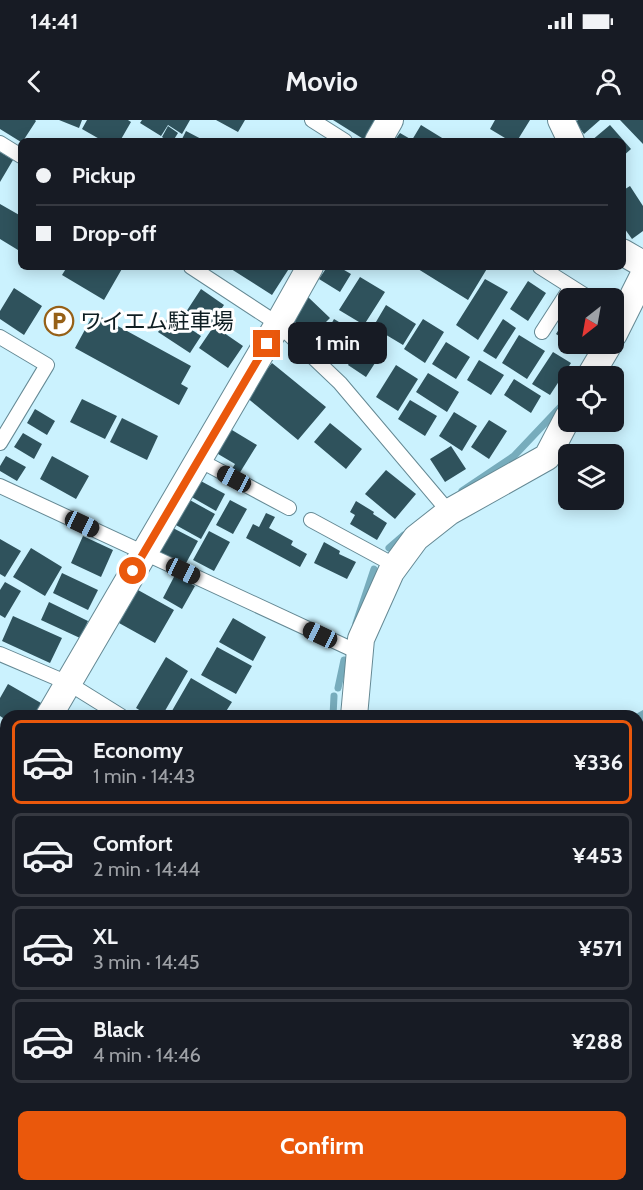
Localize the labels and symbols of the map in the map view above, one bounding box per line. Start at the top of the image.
north arrow [558,288,624,354]
parking icon: ワイエム駐車場 [43,305,75,337]
place label: ワイエム駐車場 [80,308,234,335]
callout: 1 min [288,323,387,365]
route end [253,330,280,357]
car [214,463,254,495]
car [62,508,102,540]
car [163,555,203,587]
route start [119,557,146,584]
car [300,619,340,651]

